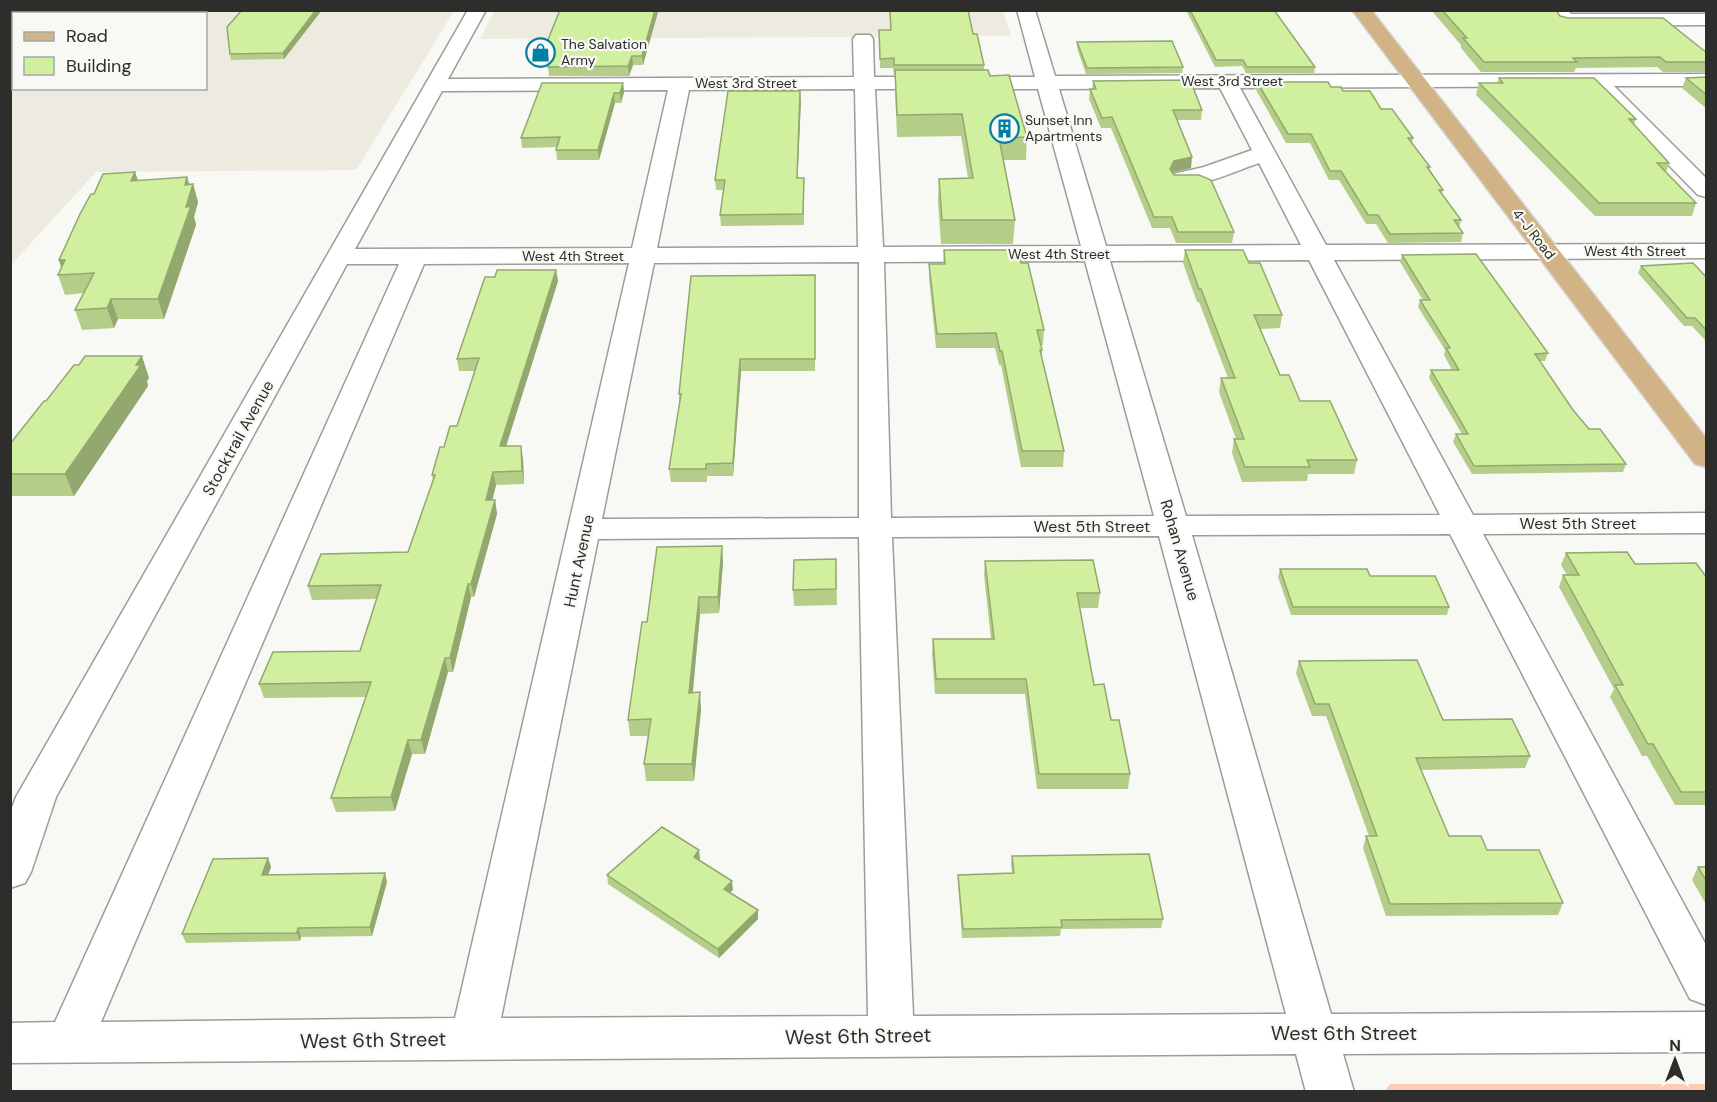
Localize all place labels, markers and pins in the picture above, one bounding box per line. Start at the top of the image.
place label: The Salvation Army [561,35,647,69]
shop icon: The Salvation Army [524,36,556,68]
place label: Sunset Inn Apartments [1025,111,1102,145]
building icon: Sunset Inn Apartments [988,112,1020,144]

